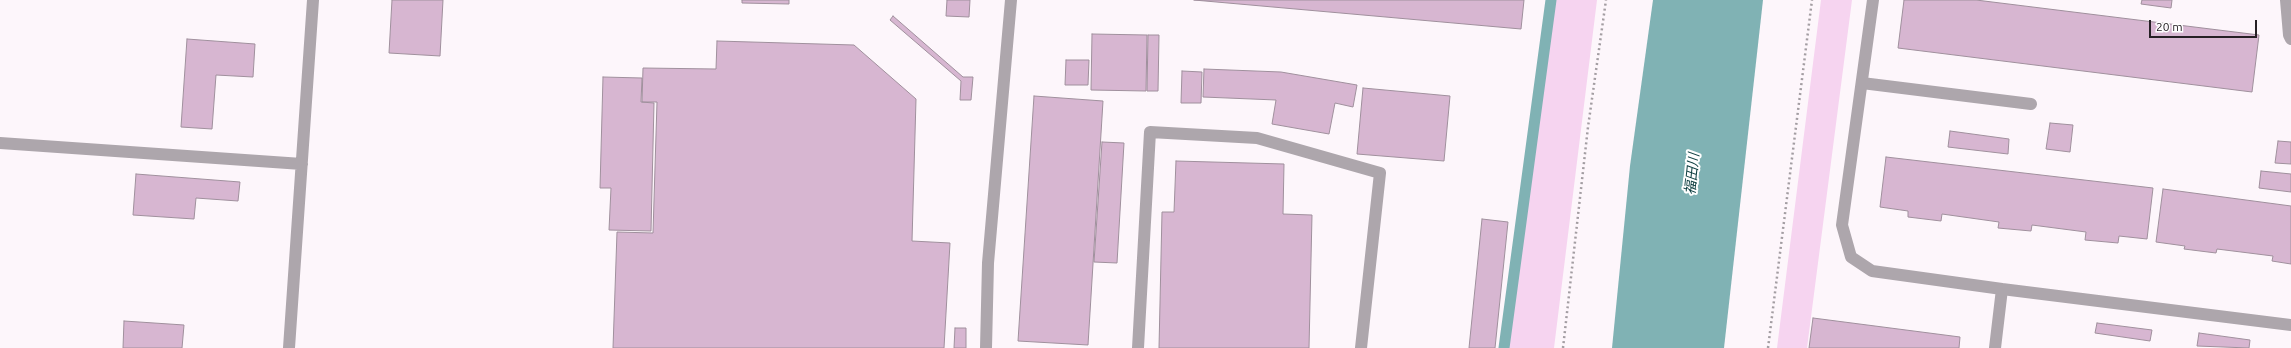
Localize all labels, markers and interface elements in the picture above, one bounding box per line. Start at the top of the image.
scale bar [2151,12,2259,38]
text: 20 m [2156,20,2183,33]
water label: 福田川 [1681,152,1703,196]

